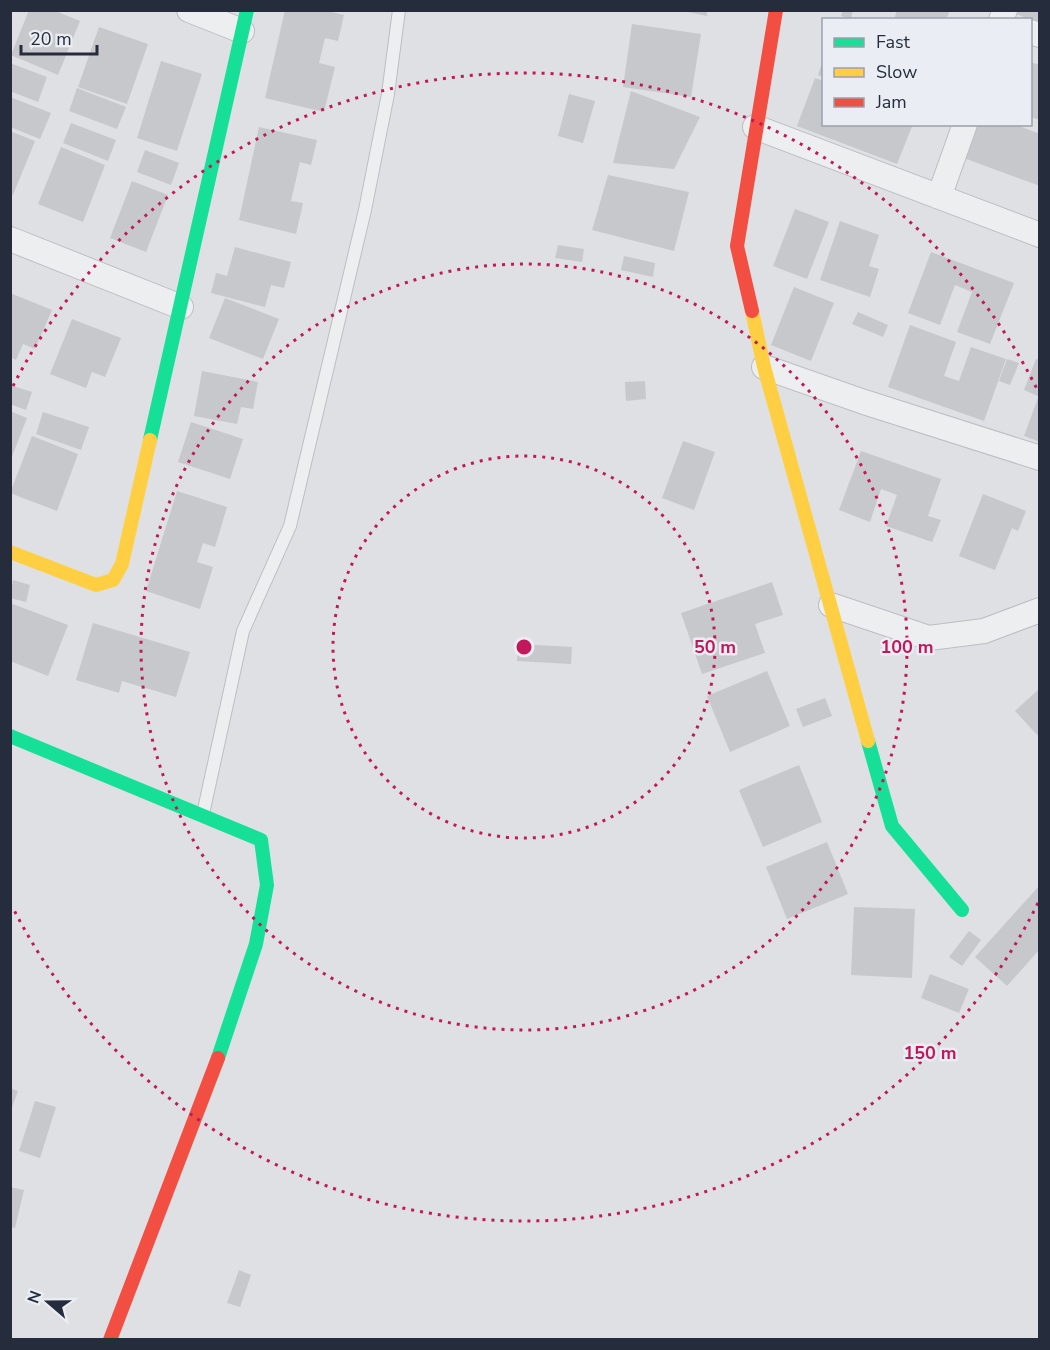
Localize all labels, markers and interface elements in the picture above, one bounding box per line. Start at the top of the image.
scale bar [21,18,98,56]
legend [822,18,1032,126]
text: 20 m [30,27,72,51]
text: Fast [876,30,911,54]
text: Slow [876,60,917,84]
text: Jam [875,90,907,114]
text: 50 m [694,635,736,659]
text: 100 m [880,635,934,659]
centre of rings [514,637,534,657]
text: 150 m [903,1041,957,1065]
north arrow [18,1272,78,1332]
text: N [22,1288,47,1307]

